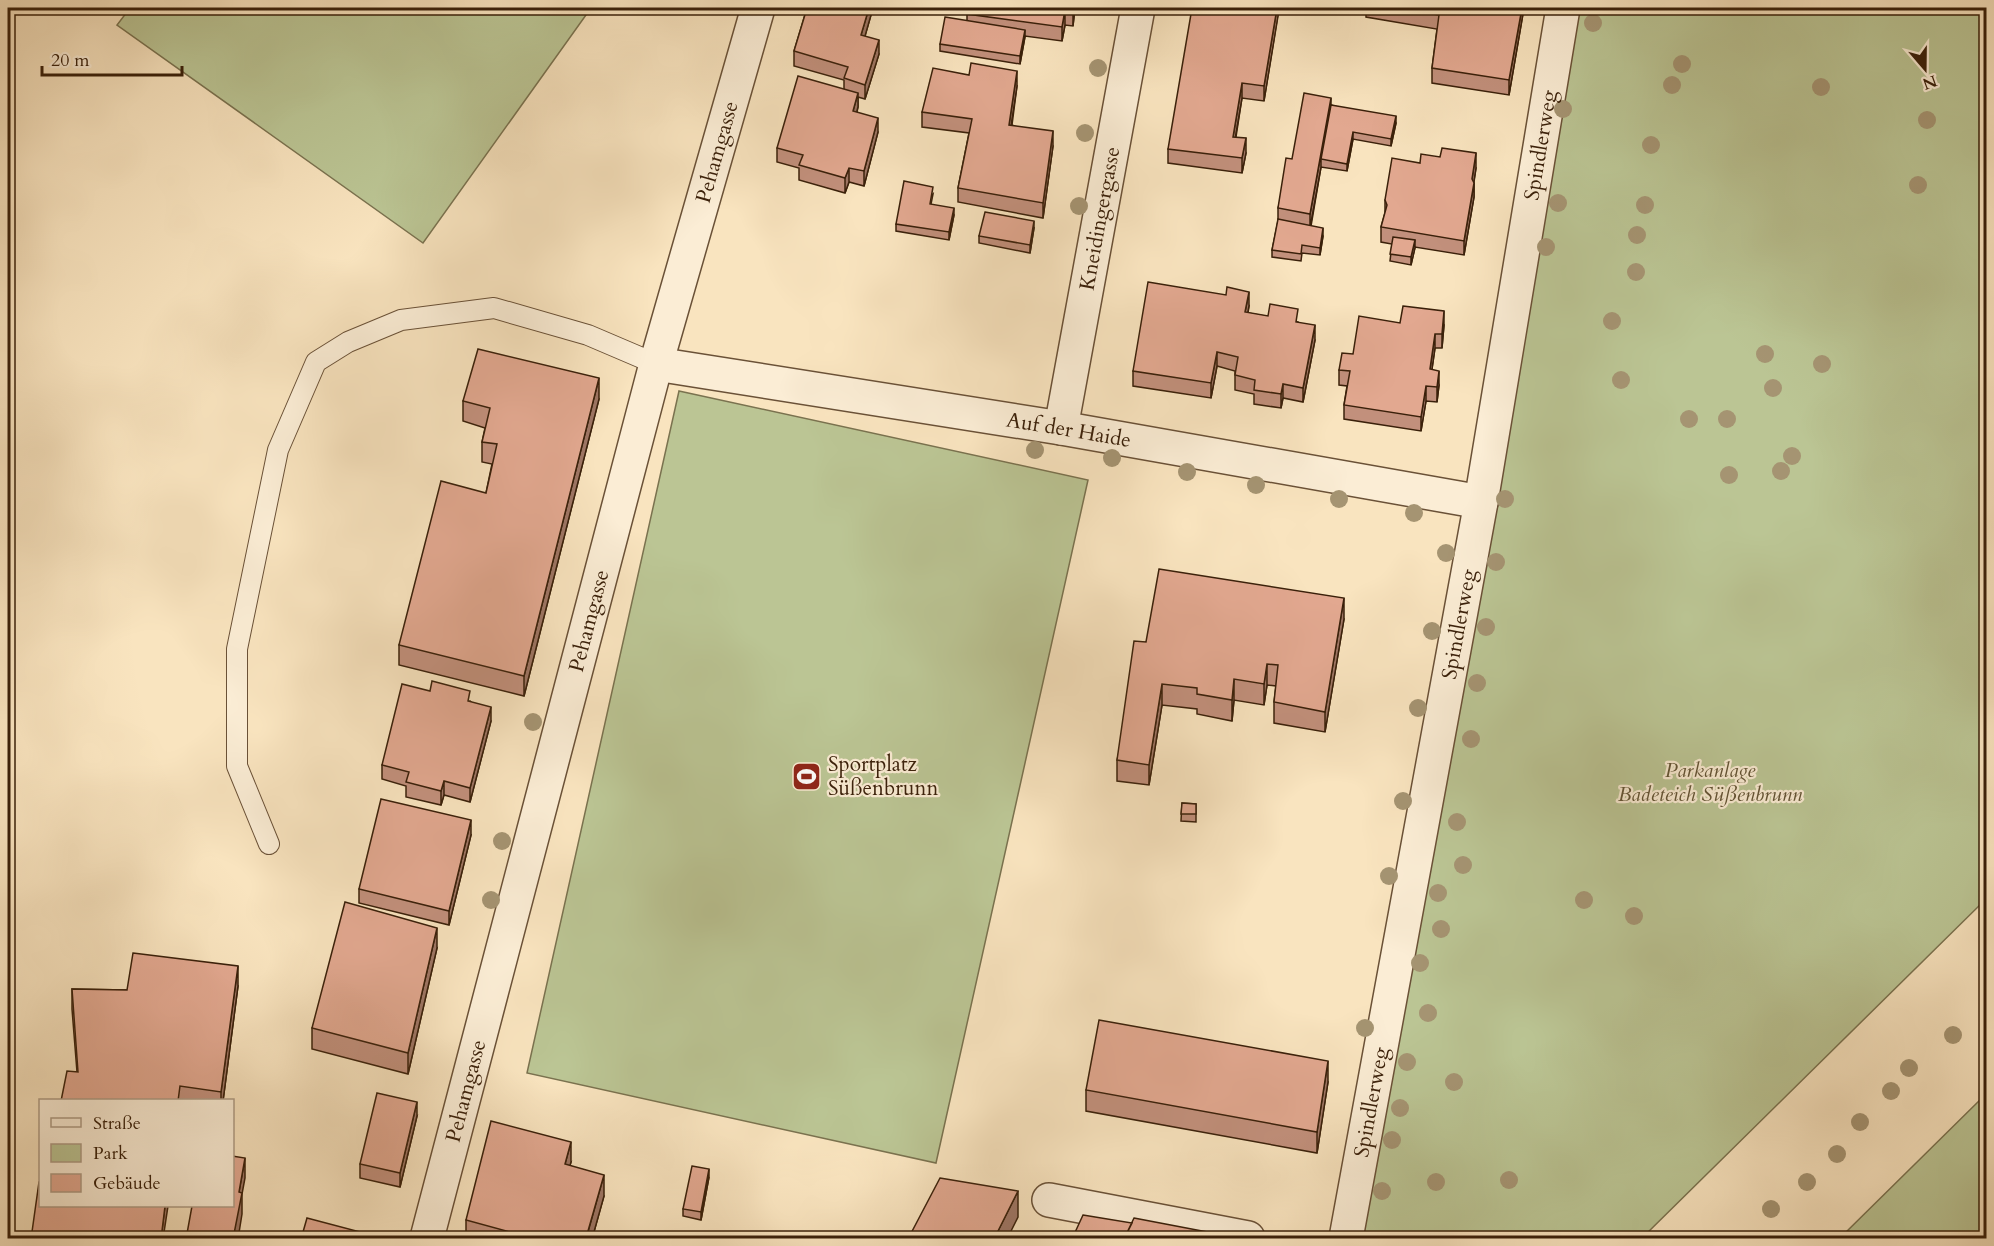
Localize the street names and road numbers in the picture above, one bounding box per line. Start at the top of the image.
street label: Spindlerweg [1517,88,1564,203]
street label: Pehamgasse [688,98,745,206]
street label: Kneidingergasse [1072,144,1127,293]
street label: Auf der Haide [1004,405,1133,455]
street label: Pehamgasse [561,566,616,675]
street label: Spindlerweg [1434,567,1483,682]
street label: Pehamgasse [438,1037,493,1145]
street label: Spindlerweg [1347,1045,1395,1160]

